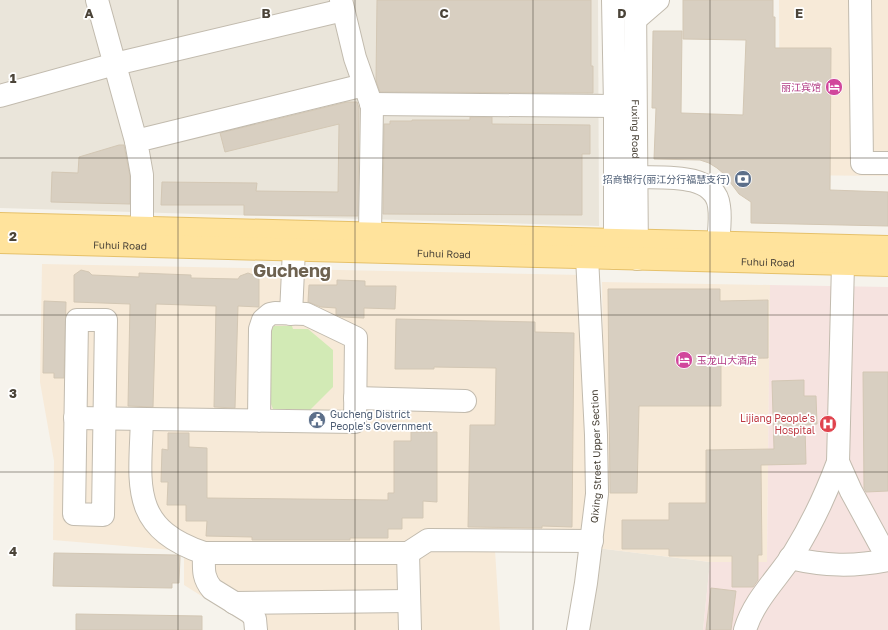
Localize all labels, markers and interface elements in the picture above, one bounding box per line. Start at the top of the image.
text: A [84,5,94,21]
text: B [261,5,271,21]
text: C [439,5,449,21]
text: D [617,5,627,21]
text: E [795,5,803,21]
text: 1 [10,70,17,86]
hotel icon: 丽江宾馆 [824,77,844,97]
place label: 丽江宾馆 [781,81,821,93]
street label: Fuxing Road [630,99,642,159]
bank icon: 招商银行(丽江分行福慧支行) [733,169,753,189]
place label: 招商银行(丽江分行福慧支行) [602,173,730,185]
text: 2 [9,228,17,244]
street label: Fuhui Road [93,238,147,252]
street label: Fuhui Road [417,247,471,260]
street label: Fuhui Road [741,255,795,269]
district label: Gucheng [253,259,331,281]
hotel icon: 玉龙山大酒店 [674,350,694,370]
place label: 玉龙山大酒店 [697,354,757,366]
text: 3 [9,385,17,401]
street label: Qixing Street Upper Section [587,389,603,524]
place label: Gucheng District People's Government [330,408,432,432]
public building icon: Gucheng District People's Government [307,410,327,430]
place label: Lijiang People's Hospital [740,412,815,436]
hospital icon: Lijiang People's Hospital [818,414,838,434]
text: 4 [9,543,17,559]

